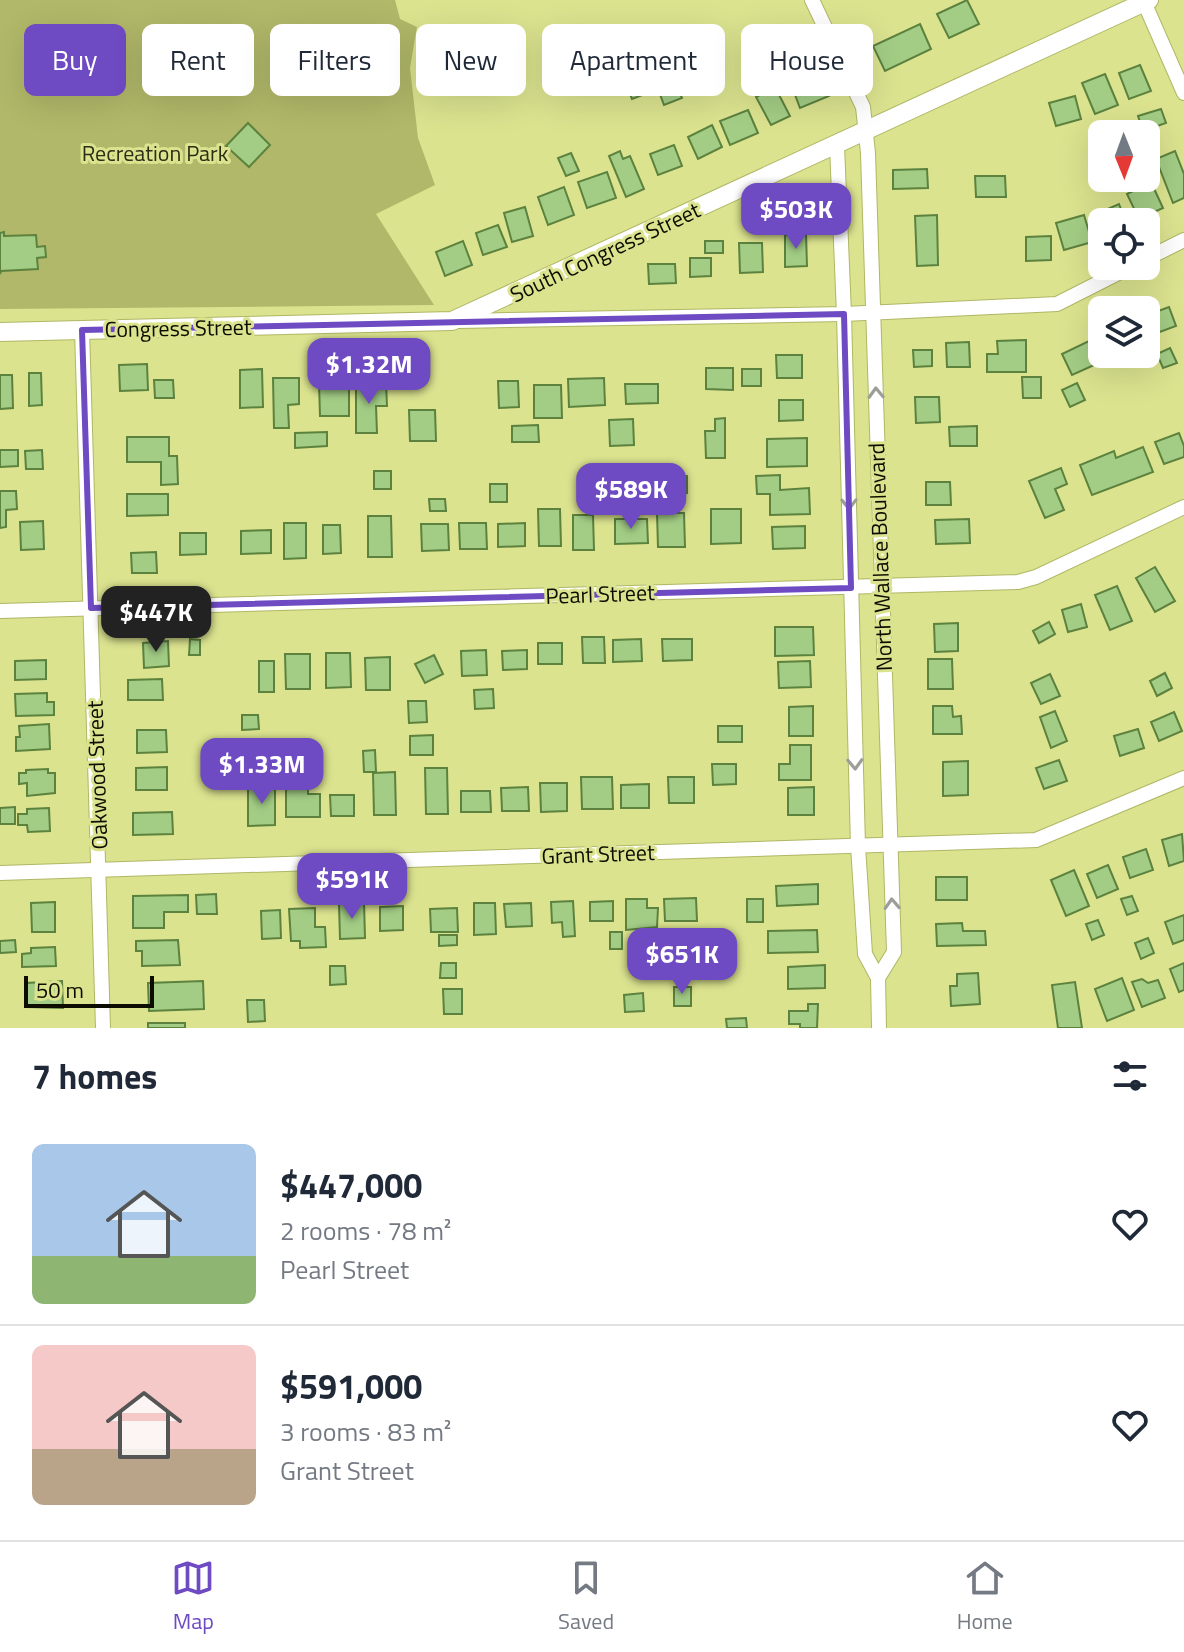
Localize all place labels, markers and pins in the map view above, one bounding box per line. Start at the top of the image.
pin: $503K [740,183,852,251]
pin: $1.32M [304,338,434,406]
pin: $589K [575,463,687,531]
pin: $447K [100,586,212,654]
pin: $1.33M [197,738,327,806]
pin: $591K [296,853,408,921]
pin: $651K [626,928,738,996]

